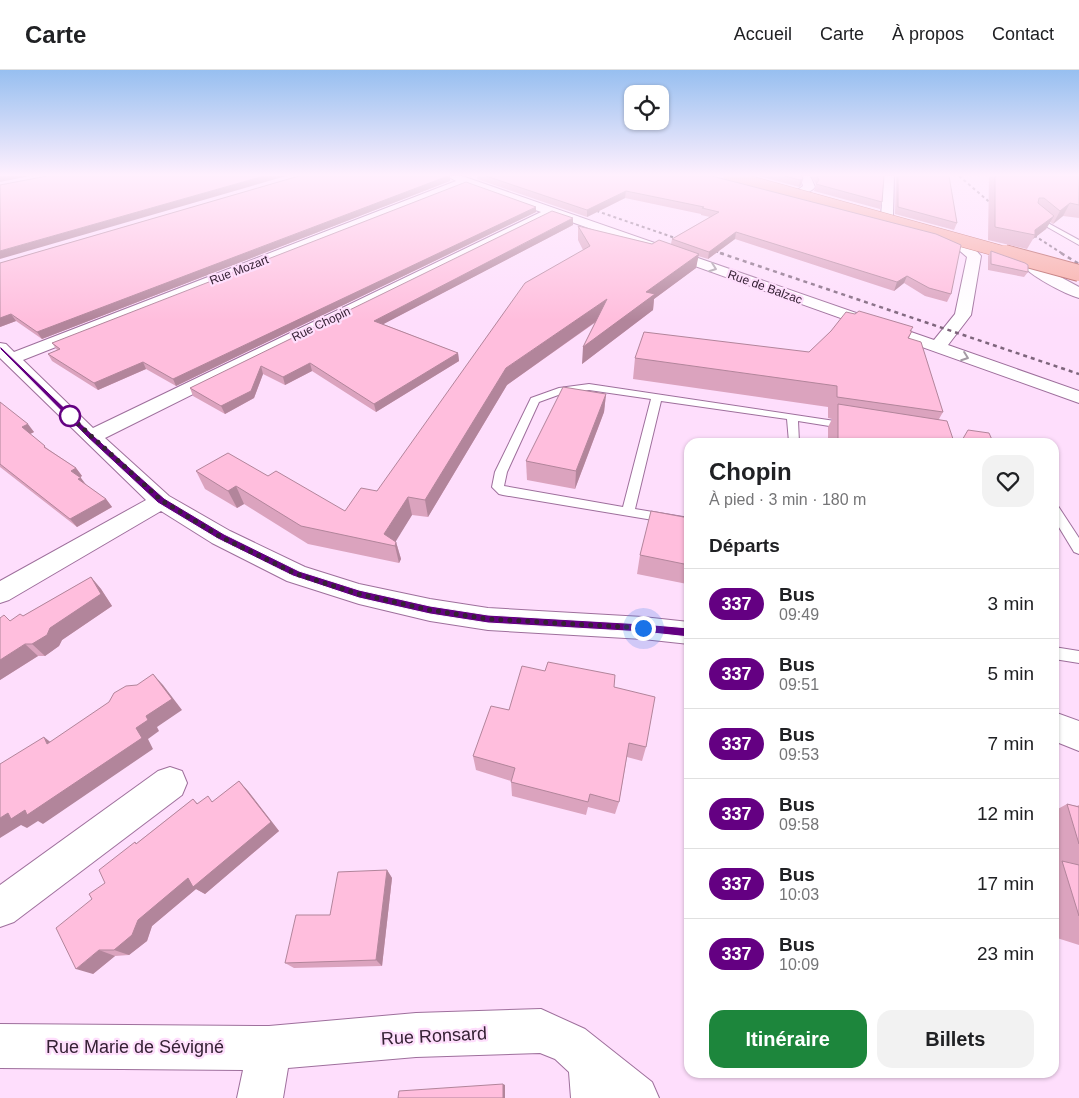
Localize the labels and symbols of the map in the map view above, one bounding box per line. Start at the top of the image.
street label: Rue Mozart [208,252,271,288]
one-way arrow [708,262,716,272]
street label: Rue de Balzac [726,267,804,307]
street label: Rue Chopin [289,304,353,344]
one-way arrow [960,351,969,361]
unlabelled marker [59,405,81,427]
your location [631,616,656,641]
street label: Rue Ronsard [381,1023,487,1049]
street label: Rue Marie de Sévigné [46,1037,224,1057]

